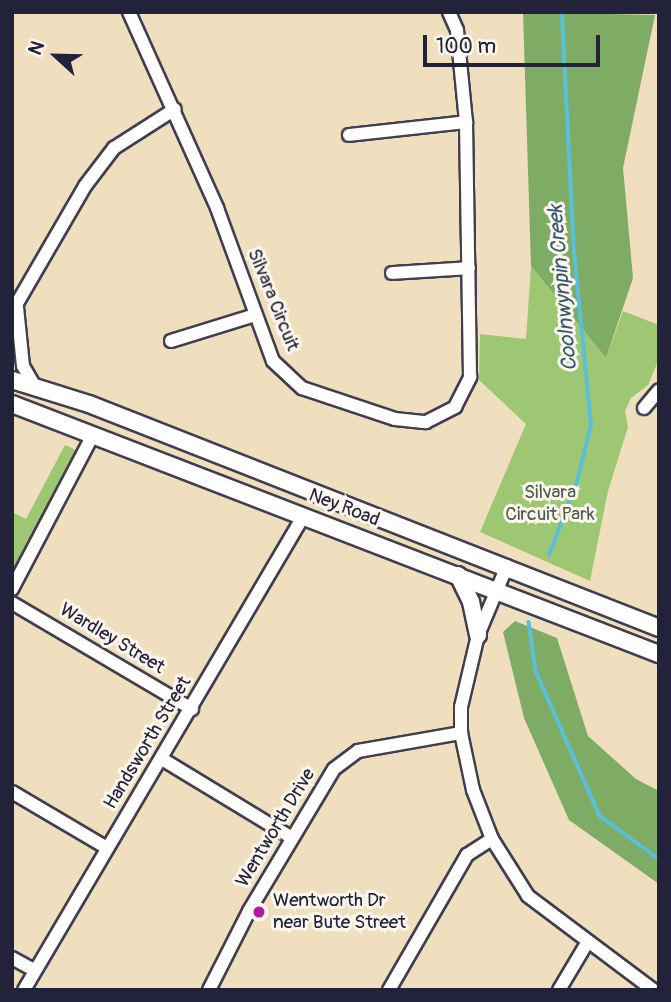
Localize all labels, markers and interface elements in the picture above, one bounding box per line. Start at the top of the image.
north arrow [21,21,91,91]
scale bar [426,21,603,65]
text: 100 m [436,33,496,60]
text: N [23,38,50,59]
water label: Coolnwynpin Creek [543,204,583,372]
street label: Silvara Circuit [242,246,304,354]
park label: Silvara Circuit Park [505,482,595,526]
street label: Ney Road [305,484,383,532]
street label: Wardley Street [55,599,169,679]
street label: Handsworth Street [99,672,197,814]
street label: Wentworth Drive [232,764,320,892]
place label: Wentworth Dr near Bute Street [273,890,406,934]
marker: Wentworth Dr near Bute Street [251,904,267,920]

